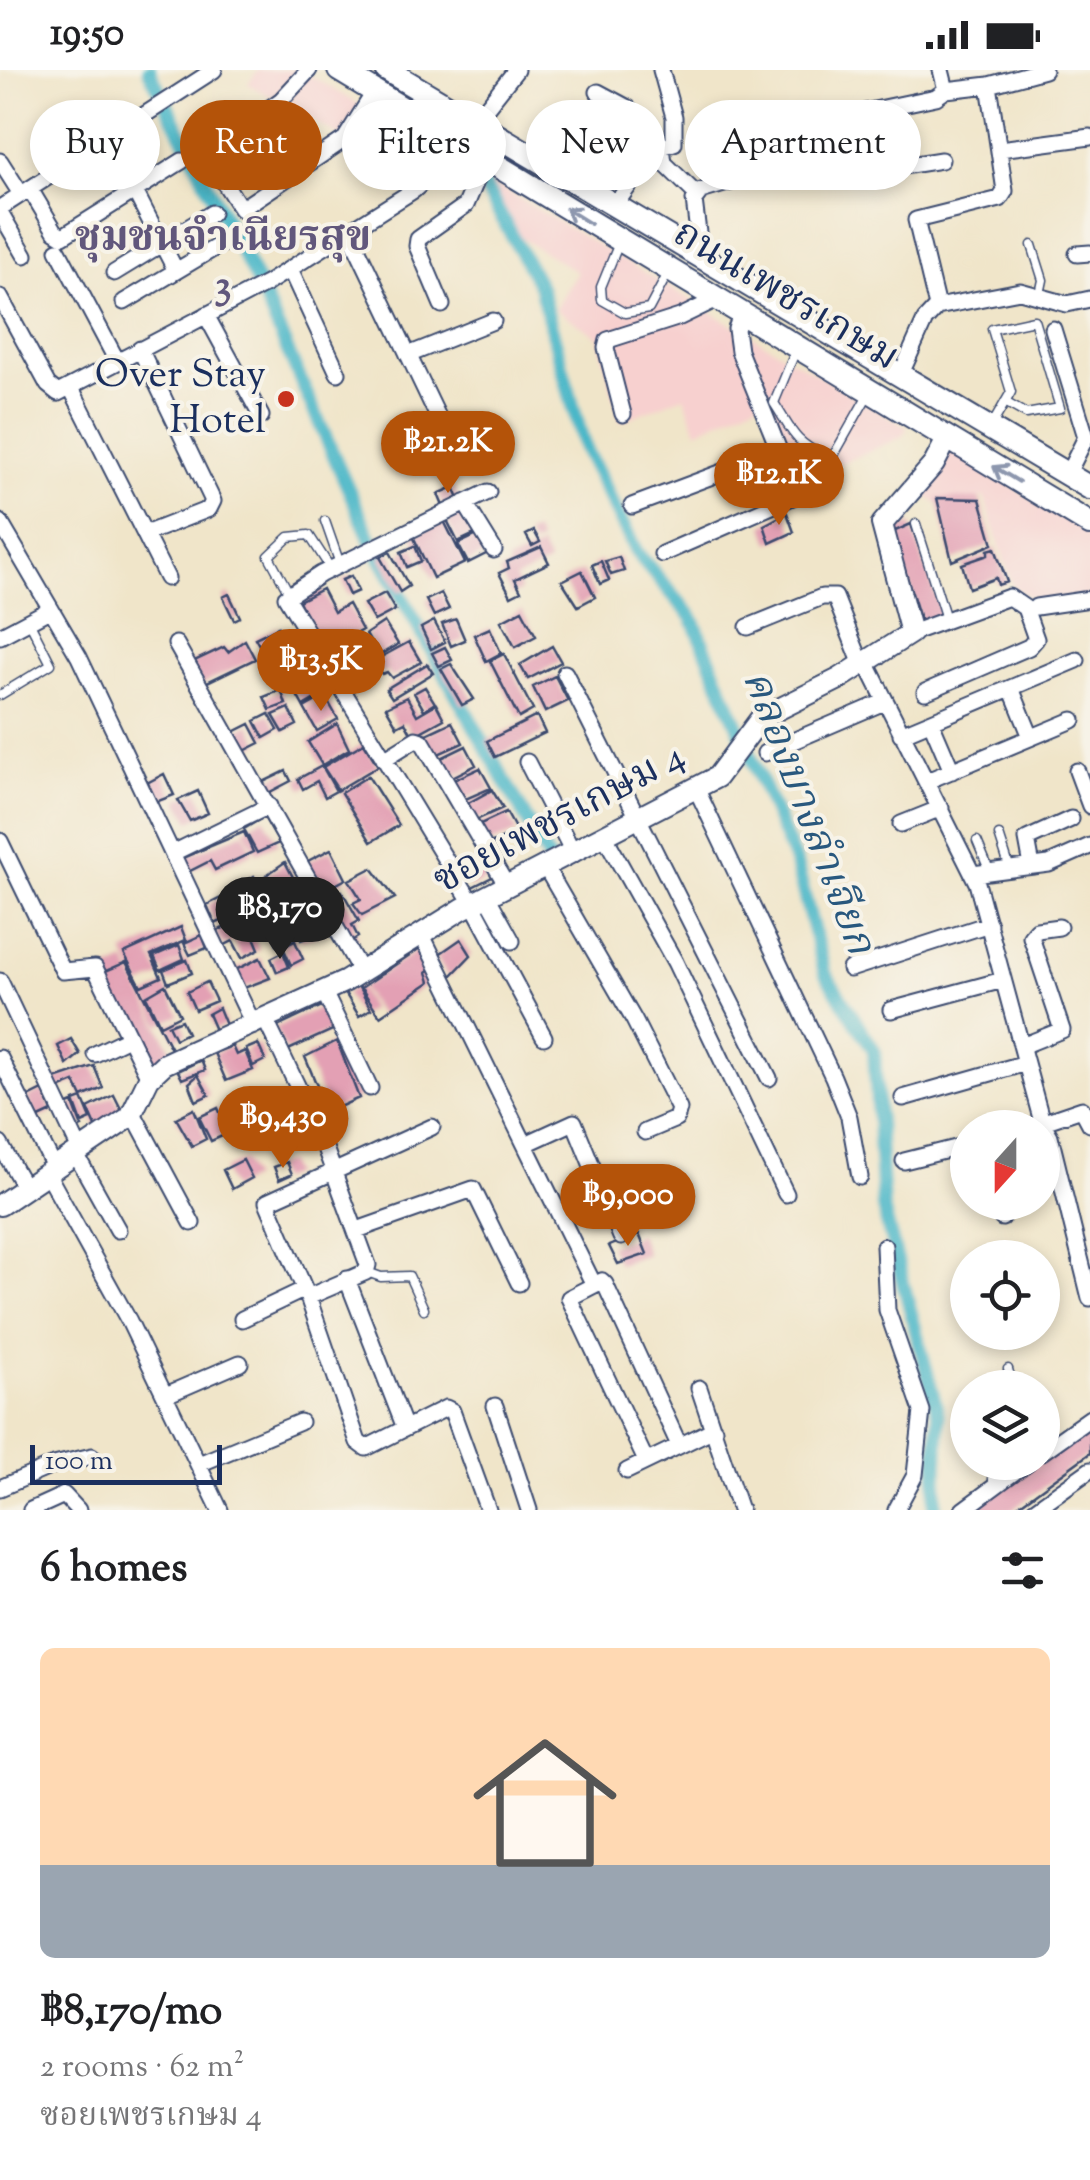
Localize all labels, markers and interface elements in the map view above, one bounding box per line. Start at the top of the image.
text: 19:50 [50,8,124,62]
chip: Buy [30,100,160,190]
chip: Rent [180,100,322,190]
chip: Filters [342,100,506,190]
chip: New [526,100,665,190]
chip: Apartment [685,100,921,190]
one-way arrow [565,205,593,226]
street label: ถนนเพชรเกษม [661,207,909,387]
district label: ชุมชนจำเนียรสุข 3 [75,210,371,318]
place label: Over Stay Hotel [95,348,266,451]
marker: Over Stay Hotel [275,388,297,410]
pin: ฿21.2K [367,411,529,496]
text: ฿21.2K [403,420,493,466]
pin: ฿12.1K [698,443,860,528]
text: ฿12.1K [736,452,822,498]
one-way arrow [992,464,1021,484]
pin: ฿13.5K [240,629,402,714]
text: ฿13.5K [279,638,363,684]
water label: คลองบางลำเจียก [724,662,888,965]
street label: ซอยเพชรเกษม 4 [424,730,696,910]
pin: ฿8,170 [199,877,361,962]
text: ฿8,170 [238,886,322,932]
pin: ฿9,430 [202,1086,364,1171]
text: ฿9,430 [239,1095,327,1141]
north arrow [950,1110,1060,1220]
map controls [950,1110,1060,1480]
pin: ฿9,000 [547,1164,709,1249]
text: ฿9,000 [582,1173,674,1219]
button: locate [950,1240,1060,1350]
button: layers [950,1370,1060,1480]
scale bar [30,1440,222,1484]
text: 100 m [45,1442,113,1482]
text: 6 homes [40,1540,187,1600]
icon: filters [995,1543,1050,1598]
icon: home [455,1713,635,1893]
text: ฿8,170/mo [40,1983,222,2043]
text: 2 rooms · 62 m² [40,2045,244,2091]
text: ซอยเพชรเกษม 4 [40,2094,262,2140]

